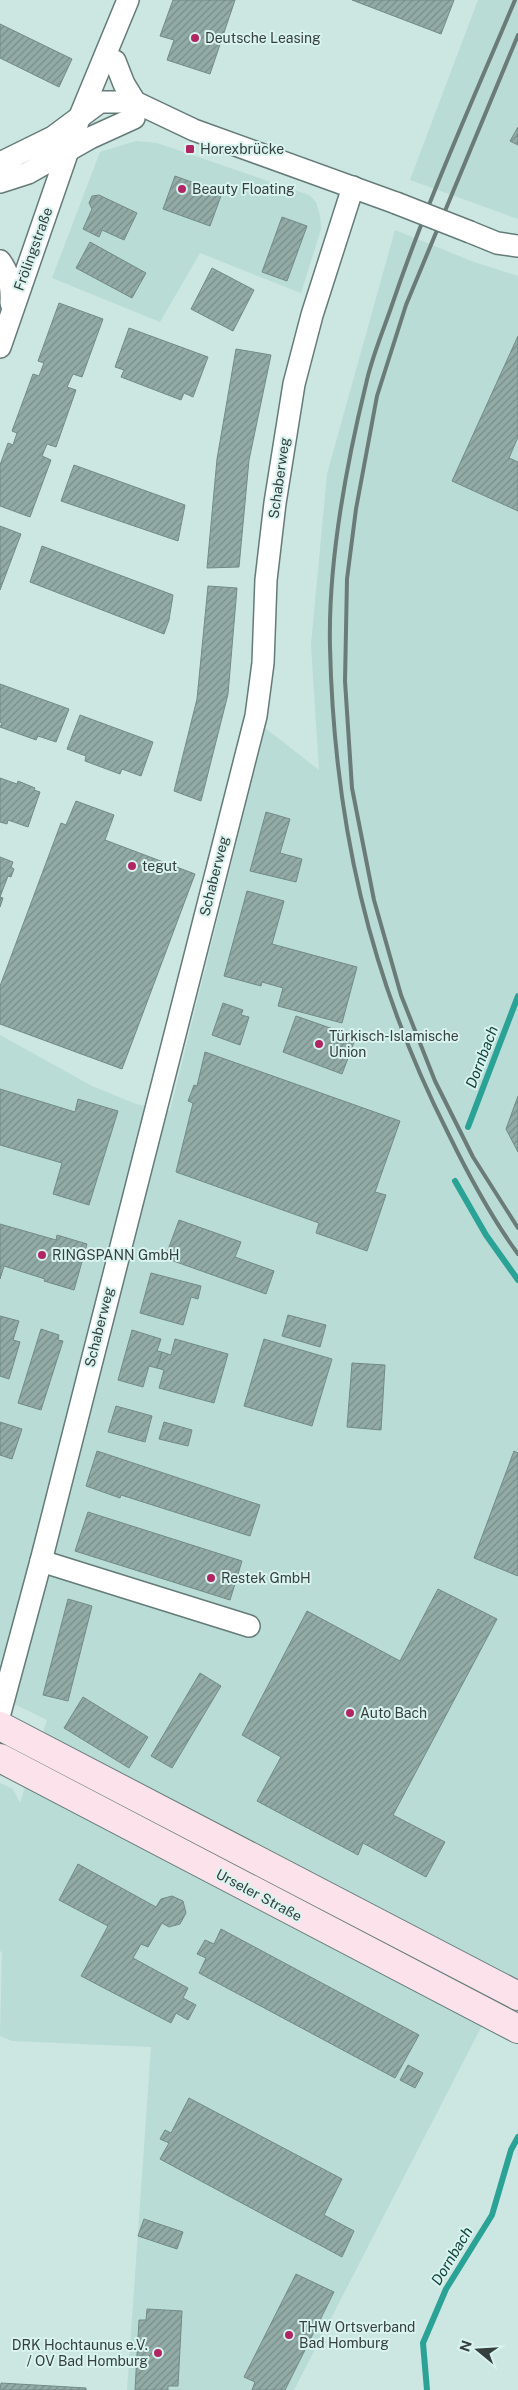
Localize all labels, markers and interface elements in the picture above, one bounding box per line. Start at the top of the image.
place label: Deutsche Leasing [205,30,321,46]
marker: Deutsche Leasing [189,32,201,44]
place label: Horexbrücke [200,141,284,157]
marker: Horexbrücke [184,143,196,155]
place label: Beauty Floating [192,181,295,197]
marker: Beauty Floating [176,183,188,195]
street label: Frölingstraße [11,205,55,293]
street label: Schaberweg [265,436,293,520]
street label: Schaberweg [196,834,232,918]
place label: tegut [142,858,177,874]
marker: tegut [126,860,138,872]
water label: Dornbach [462,1023,501,1090]
place label: Türkisch-Islamische Union [329,1028,459,1060]
marker: Türkisch-Islamische Union [313,1038,325,1050]
place label: RINGSPANN GmbH [52,1247,179,1263]
marker: RINGSPANN GmbH [36,1249,48,1261]
street label: Schaberweg [81,1285,117,1369]
place label: Restek GmbH [221,1570,311,1586]
marker: Restek GmbH [205,1572,217,1584]
place label: Auto Bach [360,1705,427,1721]
marker: Auto Bach [344,1707,356,1719]
street label: Urseler Straße [213,1866,305,1924]
water label: Dornbach [428,2223,476,2288]
place label: THW Ortsverband Bad Homburg [299,2319,415,2351]
north arrow [453,2325,503,2375]
marker: THW Ortsverband Bad Homburg [283,2329,295,2341]
place label: DRK Hochtaunus e.V. / OV Bad Homburg [12,2337,148,2369]
text: N [456,2338,475,2354]
marker: DRK Hochtaunus e.V. / OV Bad Homburg [152,2347,164,2359]

